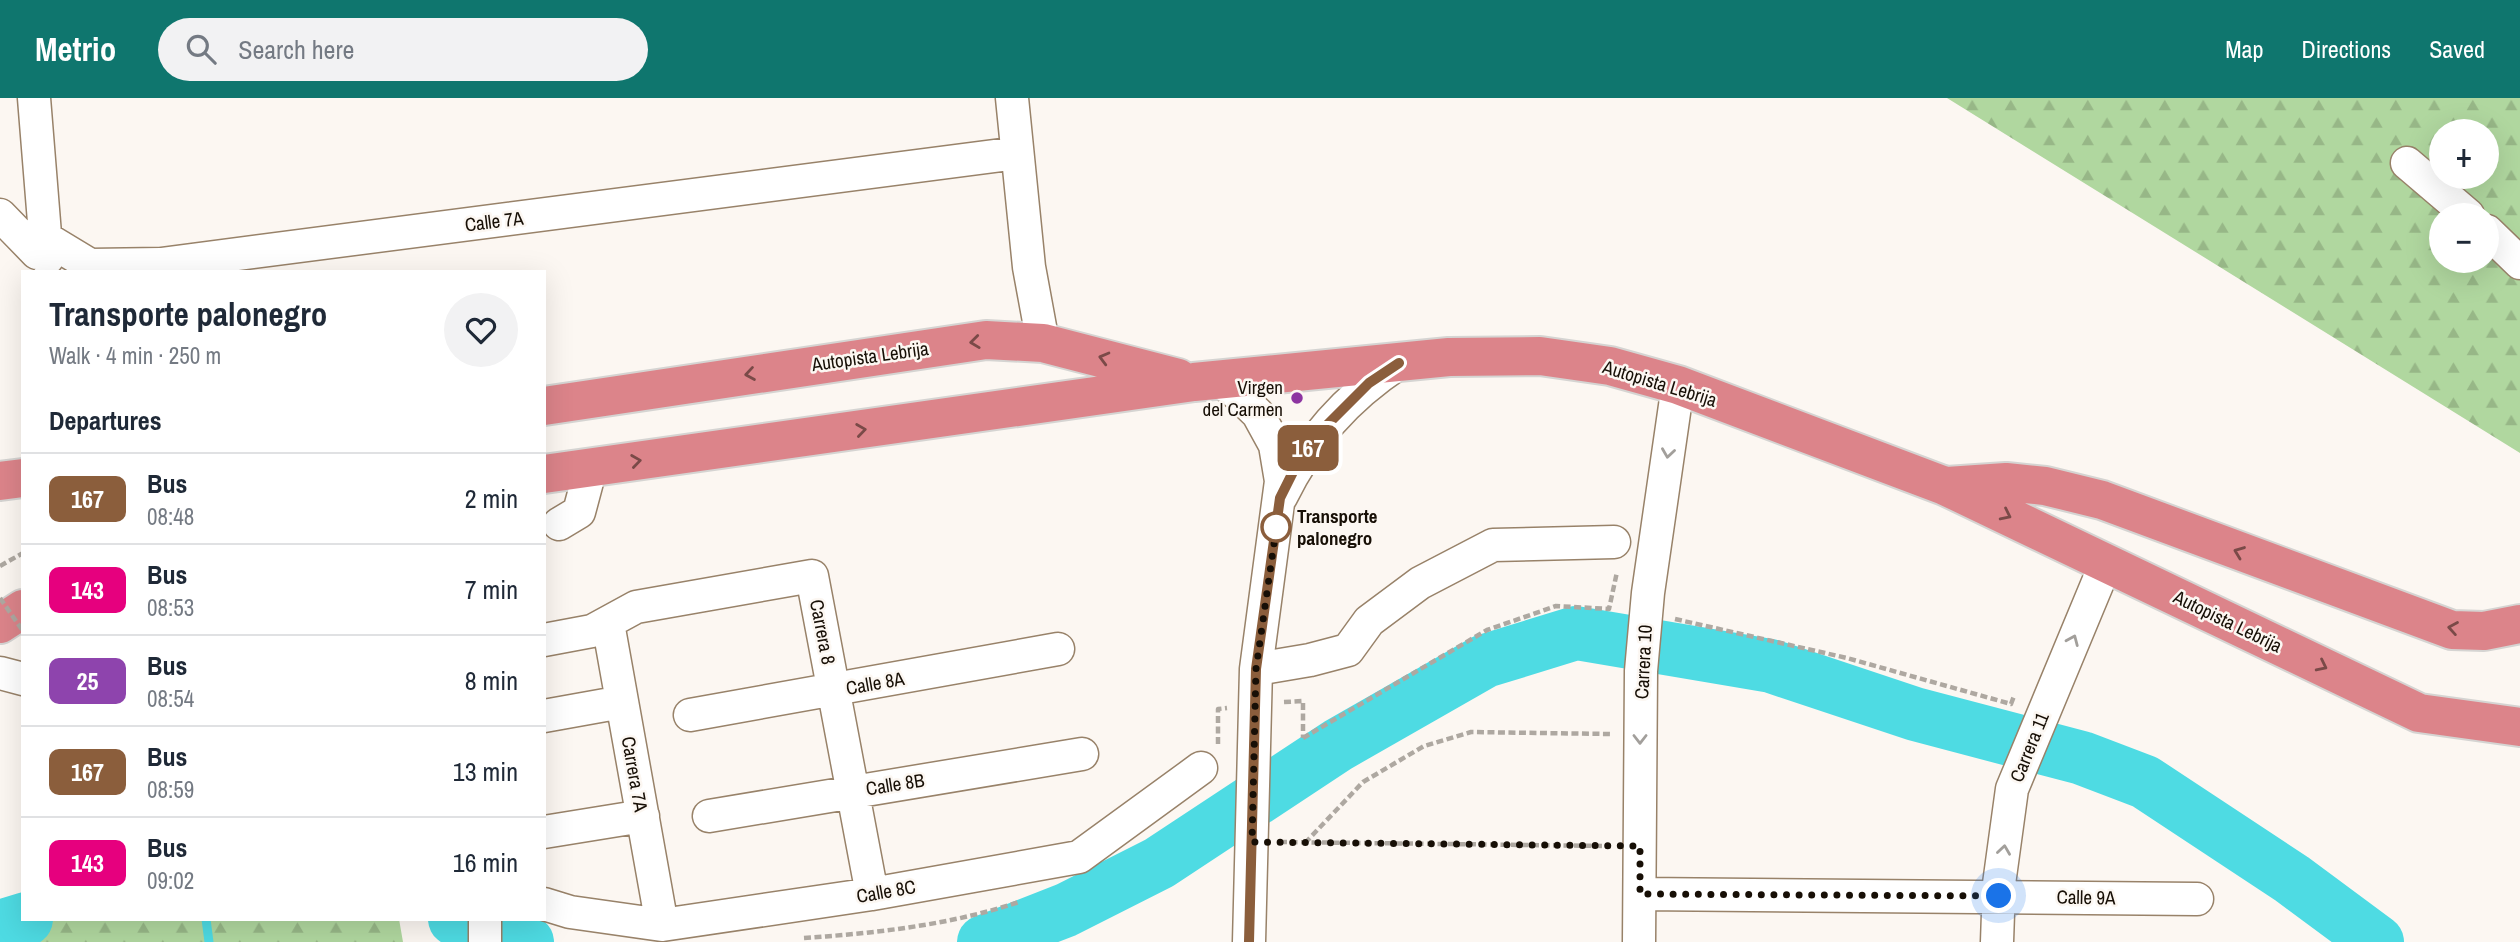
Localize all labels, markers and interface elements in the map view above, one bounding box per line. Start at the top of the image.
search box [158,18,648,81]
text: Metrio [35,27,116,71]
icon: search [182,30,220,68]
text: Search here [238,32,354,67]
text: Map [2225,33,2263,65]
text: Directions [2301,33,2391,65]
text: Saved [2429,33,2485,65]
map controls [2429,119,2499,273]
button: + [2429,119,2499,189]
button: − [2429,203,2499,273]
street label: Calle 7A [463,204,525,237]
text: Transporte palonegro [49,292,327,336]
button: heart [444,293,518,367]
one-way arrow [969,334,981,349]
street label: Autopista Lebrija [809,335,930,377]
text: Walk · 4 min · 250 m [49,340,221,371]
one-way arrow [1098,352,1110,367]
street label: Autopista Lebrija [1599,353,1720,413]
one-way arrow [744,366,756,381]
place label: Virgen del Carmen [1202,374,1283,422]
marker: Virgen del Carmen [1289,390,1305,406]
text: Departures [49,403,162,438]
one-way arrow [856,423,867,438]
line badge: 167 [1268,425,1348,471]
text: 167 [1292,432,1324,464]
one-way arrow [1661,447,1676,459]
one-way arrow [630,454,642,469]
text: Bus [147,466,187,501]
text: 2 min [465,481,518,516]
text: 167 [71,483,104,515]
text: 08:48 [147,501,194,532]
place label: Transporte palonegro [1297,503,1378,551]
one-way arrow [1999,507,2011,521]
marker: Transporte palonegro [1261,512,1291,542]
one-way arrow [2234,546,2246,560]
text: Bus [147,557,187,592]
text: 7 min [465,572,518,607]
text: 143 [71,574,104,606]
street label: Autopista Lebrija [2168,583,2287,659]
text: 08:53 [147,592,194,623]
street label: Carrera 8 [804,597,842,667]
one-way arrow [2447,621,2459,636]
street label: Carrera 10 [1628,624,1658,700]
one-way arrow [2065,635,2079,647]
text: Bus [147,648,187,683]
one-way arrow [2315,658,2327,672]
text: 8 min [465,663,518,698]
text: 25 [77,665,98,697]
street label: Calle 8A [844,665,907,701]
text: 08:54 [147,683,194,714]
street label: Carrera 11 [2003,708,2055,786]
street label: Carrera 7A [616,734,655,814]
one-way arrow [1632,734,1648,745]
text: Bus [147,739,187,774]
text: 13 min [453,754,518,789]
text: 167 [71,756,104,788]
street label: Calle 8B [864,767,926,801]
text: 08:59 [147,774,194,805]
text: Bus [147,830,187,865]
one-way arrow [1996,844,2011,855]
text: 16 min [453,845,518,880]
text: 143 [71,847,104,879]
text: 09:02 [147,865,194,896]
street label: Calle 8C [854,873,918,909]
your location [1981,878,2016,913]
street label: Calle 9A [2056,883,2116,911]

